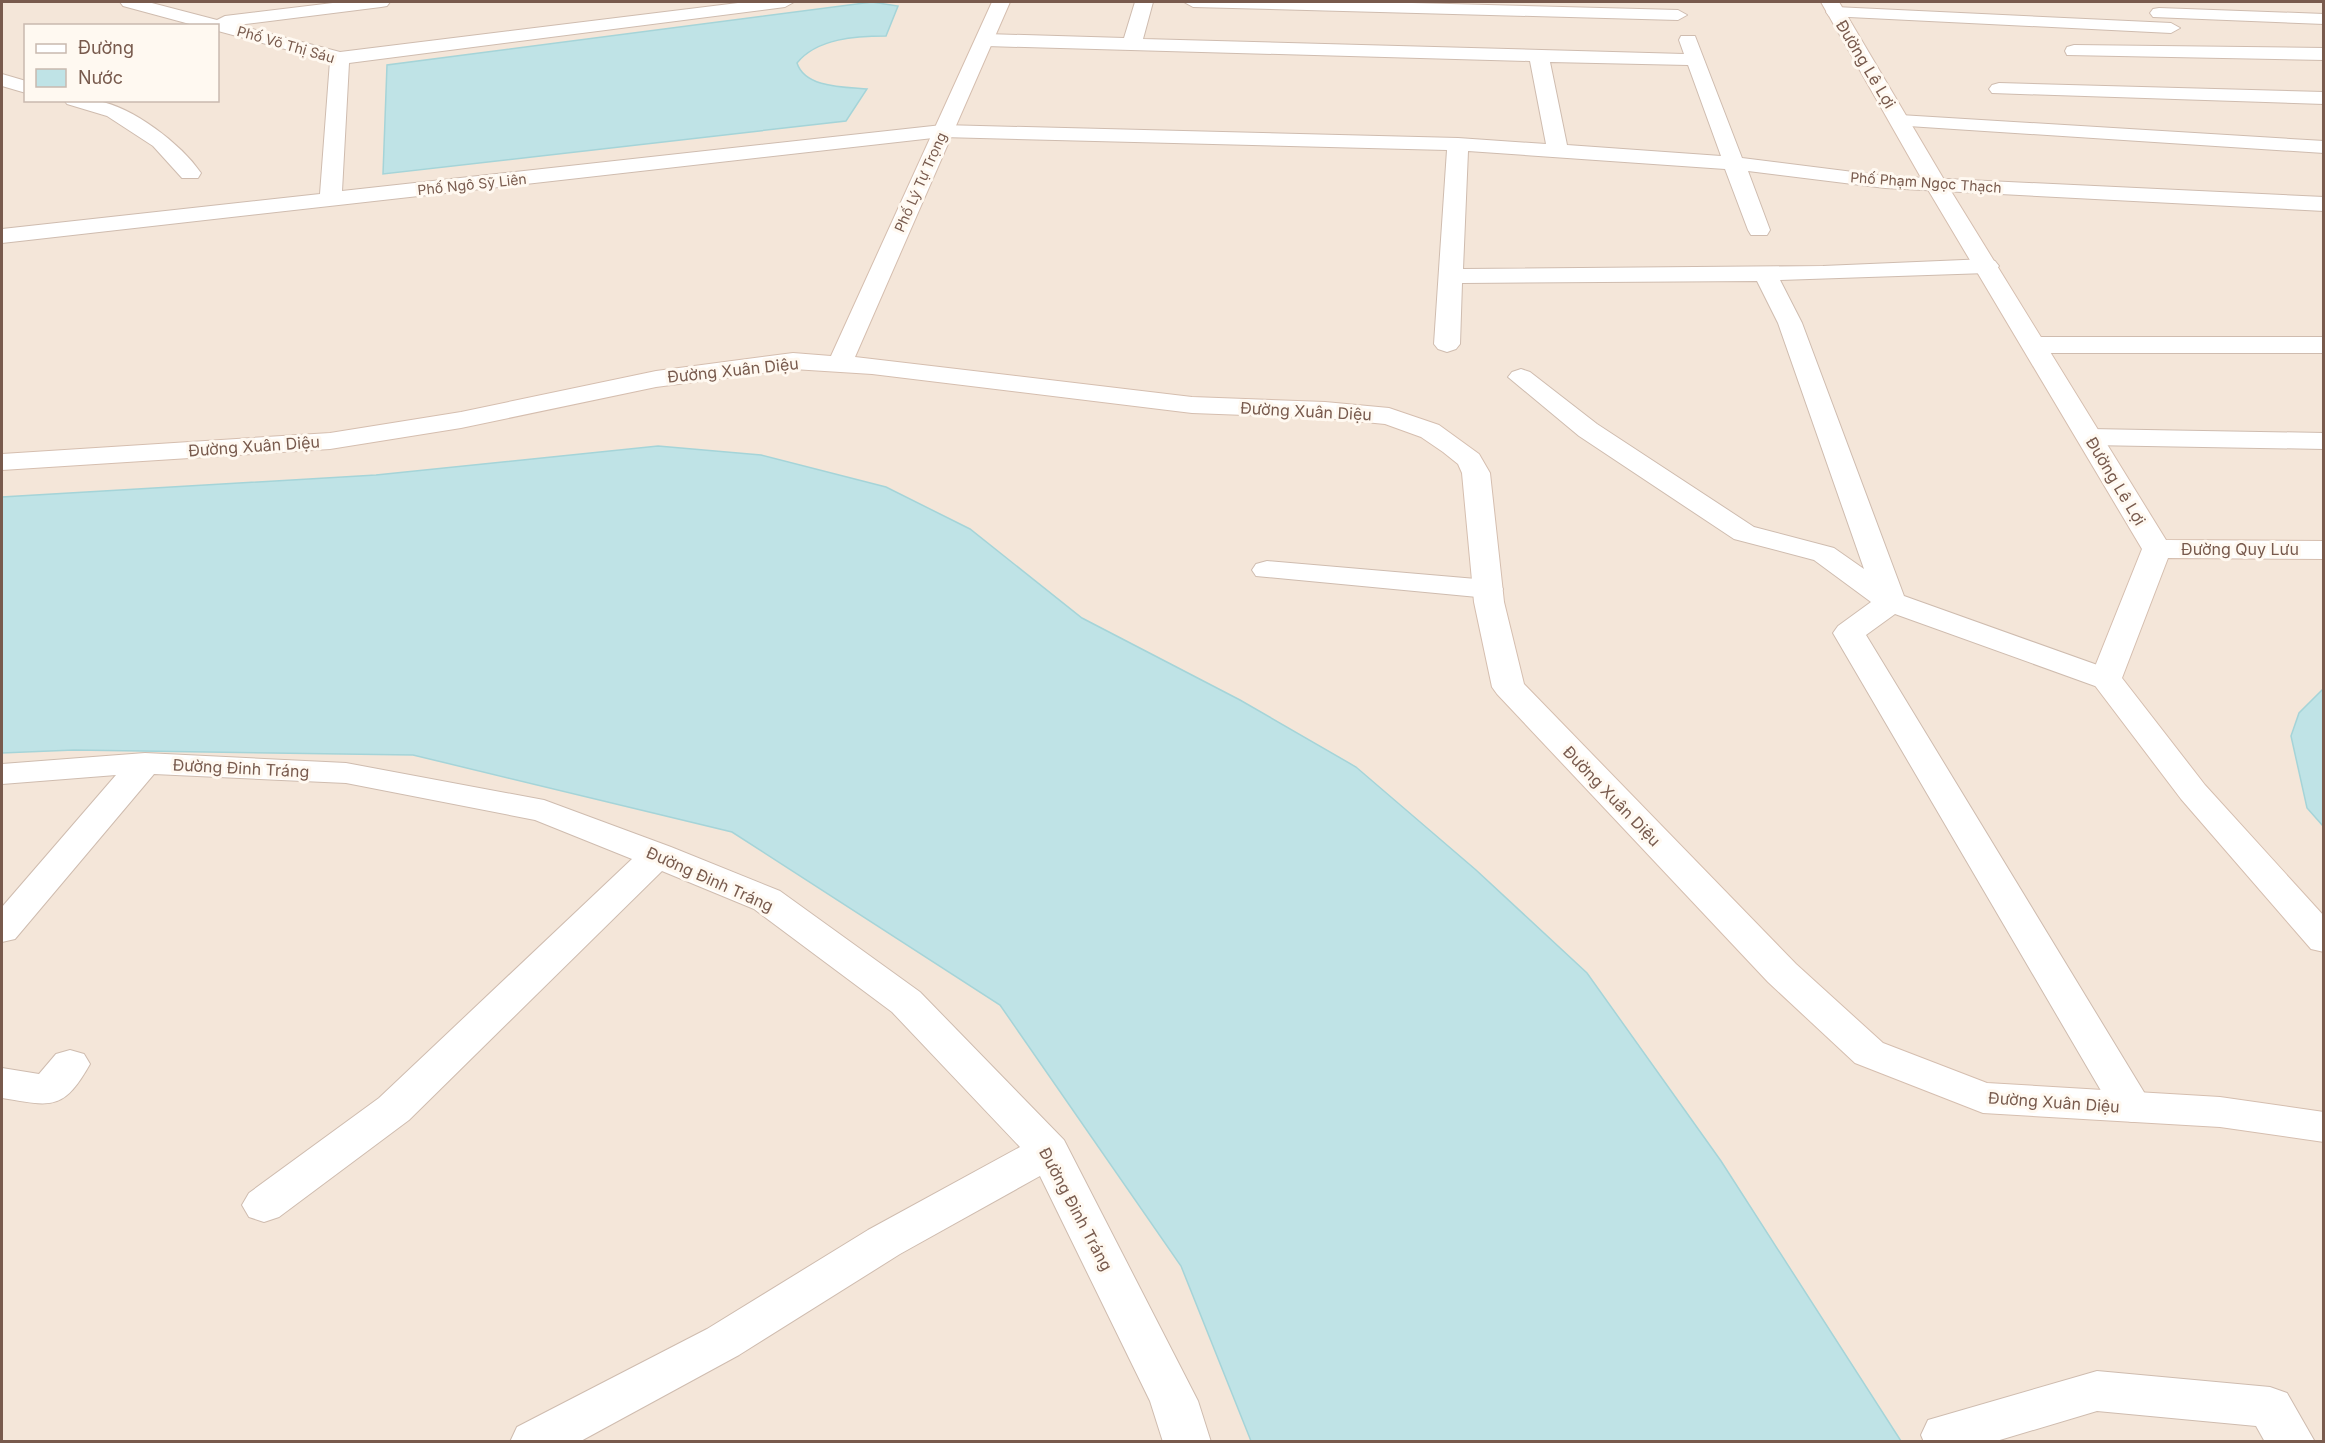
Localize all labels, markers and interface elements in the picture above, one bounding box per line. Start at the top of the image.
street label: Đường Lê Lợi [1832,16,1900,112]
street label: Phố Võ Thị Sáu [235,22,337,66]
legend [24,24,219,102]
text: Đường [78,37,134,58]
text: Nước [78,67,123,88]
street label: Phố Lý Tự Trọng [890,129,950,235]
street label: Phố Phạm Ngọc Thạch [1850,168,2002,196]
street label: Phố Ngô Sỹ Liên [417,170,527,198]
street label: Đường Xuân Diệu [666,353,800,387]
street label: Đường Xuân Diệu [1240,398,1372,424]
street label: Đường Xuân Diệu [188,431,320,461]
street label: Đường Lê Lợi [2082,433,2150,529]
street label: Đường Quy Lưu [2181,539,2299,559]
street label: Đường Xuân Diệu [1559,742,1665,850]
street label: Đường Đinh Tráng [172,754,310,782]
street label: Đường Đinh Tráng [643,842,777,916]
street label: Đường Xuân Diệu [1988,1087,2120,1117]
street label: Đường Đinh Tráng [1035,1144,1117,1274]

